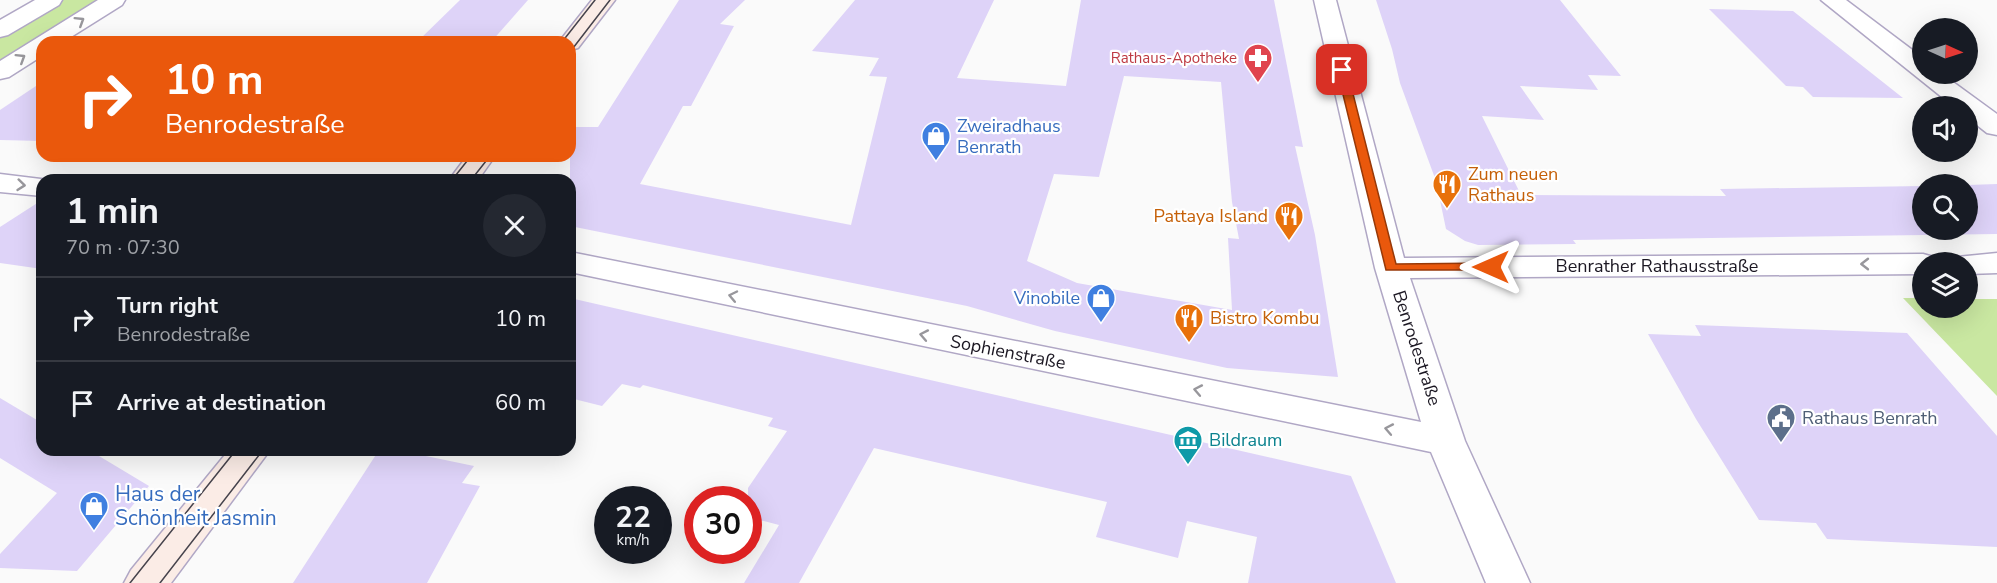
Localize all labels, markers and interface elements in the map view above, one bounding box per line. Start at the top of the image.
one-way arrow [73,17,84,28]
north arrow [1912,18,1978,84]
map controls [1912,18,1978,318]
pharmacy icon: Rathaus-Apotheke [1242,42,1274,84]
pin [1316,44,1367,95]
place label: Rathaus-Apotheke [1111,48,1237,68]
text: 10 m [165,52,264,109]
icon: arrive [1325,53,1358,86]
one-way arrow [15,54,25,66]
icon: right [66,60,144,138]
button: sound [1912,96,1978,162]
text: Benrodestraße [165,106,345,143]
place label: Zweiradhaus Benrath [957,114,1061,159]
shop icon: Zweiradhaus Benrath [920,120,952,162]
place label: Zum neuen Rathaus [1468,162,1558,207]
restaurant icon: Zum neuen Rathaus [1431,168,1463,210]
button: search [1912,174,1978,240]
one-way arrow [16,178,26,191]
text: 1 min [66,187,159,236]
button: close [483,194,546,257]
restaurant icon: Pattaya Island [1273,200,1305,242]
place label: Pattaya Island [1154,204,1268,228]
text: 70 m · 07:30 [66,234,180,261]
position arrow [1459,235,1523,299]
button: layers [1912,252,1978,318]
street label: Benrather Rathausstraße [1556,254,1758,278]
one-way arrow [1860,258,1869,271]
shop icon: Vinobile [1085,282,1117,324]
place label: Vinobile [1013,286,1080,310]
street label: Benrodestraße [1387,287,1447,409]
one-way arrow [729,290,739,303]
text: Turn right [117,291,218,321]
restaurant icon: Bistro Kombu [1173,302,1205,344]
icon: right [66,303,99,336]
text: 10 m [495,304,546,334]
place label: Bistro Kombu [1210,306,1319,330]
text: Benrodestraße [117,321,250,348]
one-way arrow [920,329,930,342]
street label: Sophienstraße [948,329,1068,375]
one-way arrow [1193,385,1203,398]
icon: arrive [66,387,99,420]
text: Arrive at destination [117,388,326,418]
text: 60 m [495,388,546,418]
public building icon: Rathaus Benrath [1765,402,1797,444]
place label: Rathaus Benrath [1802,406,1937,430]
one-way arrow [1384,423,1394,436]
museum icon: Bildraum [1172,424,1204,466]
place label: Bildraum [1209,428,1282,452]
place label: Haus der Schönheit Jasmin [115,480,277,532]
speed limit sign: 30 [684,486,762,564]
shop icon: Haus der Schönheit Jasmin [78,490,110,532]
text: 22 [615,497,651,538]
text: km/h [616,530,650,550]

